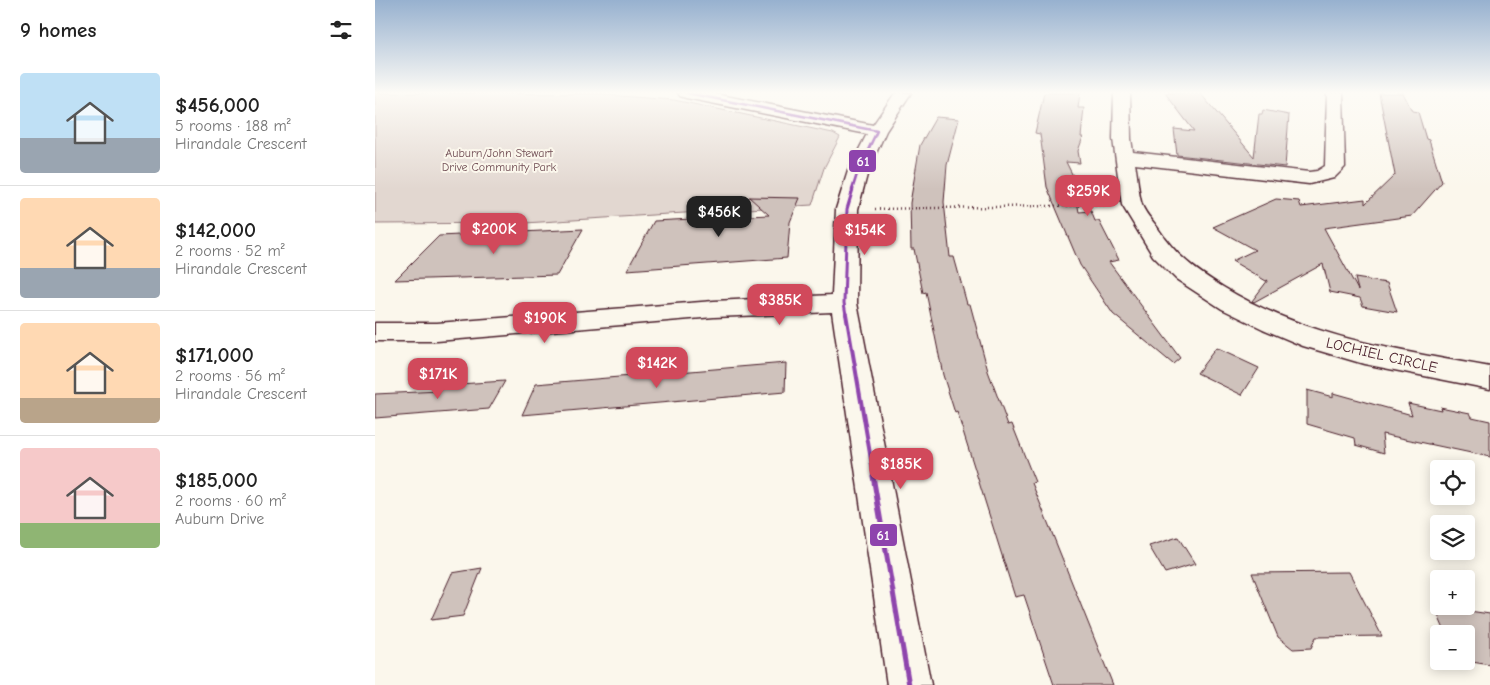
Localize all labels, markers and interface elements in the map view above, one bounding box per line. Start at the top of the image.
icon: filters [327,16,355,44]
text: 9 homes [20,18,96,42]
icon: home [60,93,120,153]
text: $456,000 [175,93,260,117]
text: 5 rooms · 188 m² [175,117,291,135]
text: Hirandale Crescent [175,135,307,153]
park label: Auburn/John Stewart Drive Community Park [442,146,557,174]
line badge: 61 [848,149,877,173]
text: 61 [857,153,869,170]
pin: $259K [1053,174,1123,217]
text: $259K [1066,182,1110,200]
pin: $456K [684,196,754,238]
text: $456K [697,203,741,221]
pin: $200K [459,212,529,255]
pin: $154K [830,214,900,256]
icon: home [60,218,120,278]
text: $142,000 [175,218,256,242]
text: $200K [472,220,516,238]
text: $154K [845,221,885,239]
text: 2 rooms · 52 m² [175,242,285,260]
text: Hirandale Crescent [175,260,307,278]
pin: $385K [745,284,815,326]
text: $385K [758,291,802,309]
pin: $190K [510,302,580,344]
text: $190K [524,309,566,327]
street label: LOCHIEL CIRCLE [1324,333,1440,377]
icon: home [60,343,120,403]
text: $171,000 [175,343,254,367]
pin: $142K [622,346,692,389]
text: $142K [637,354,677,372]
pin: $171K [403,358,473,400]
text: $171K [419,365,457,383]
text: 2 rooms · 56 m² [175,367,285,385]
text: Hirandale Crescent [175,385,307,403]
pin: $185K [866,448,936,490]
text: $185K [880,455,922,473]
map controls [1430,460,1475,670]
button: locate [1430,460,1475,505]
icon: home [60,468,120,528]
text: $185,000 [175,468,258,492]
text: 2 rooms · 60 m² [175,492,286,510]
text: Auburn Drive [175,510,264,528]
button: layers [1430,515,1475,560]
line badge: 61 [869,523,898,547]
text: 61 [877,527,889,544]
button: + [1430,570,1475,615]
button: − [1430,625,1475,670]

